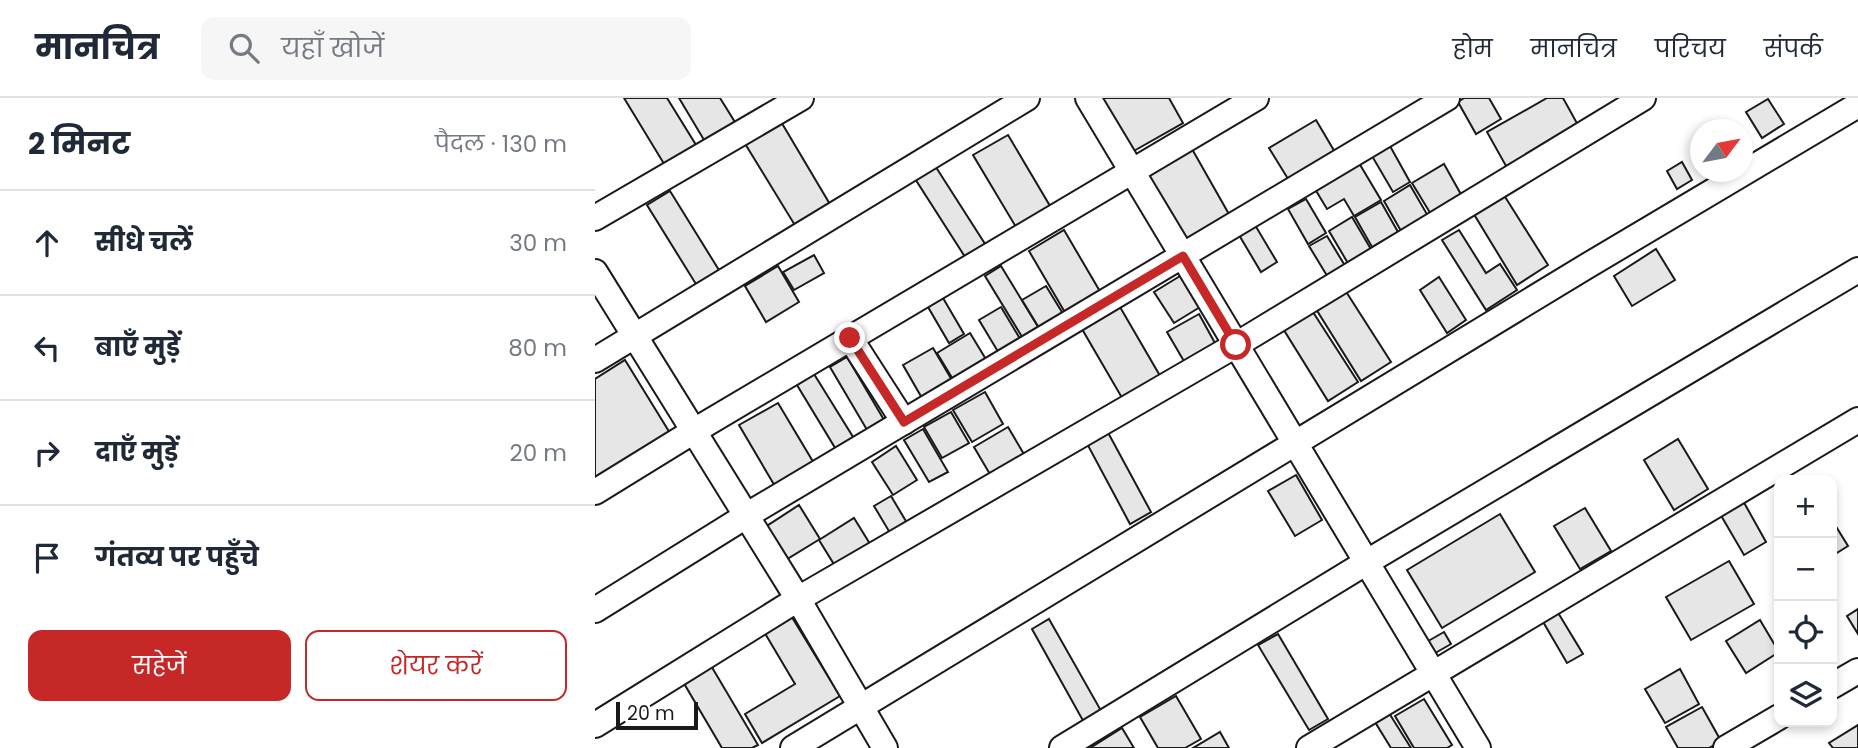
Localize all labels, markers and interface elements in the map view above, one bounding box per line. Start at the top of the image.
search box [201,17,691,80]
text: मानचित्र [35,24,159,71]
icon: search [225,29,263,67]
text: यहाँ खोजें [281,30,384,66]
text: होम [1453,32,1493,65]
text: मानचित्र [1531,32,1617,65]
text: परिचय [1655,32,1726,65]
text: संपर्क [1764,32,1823,65]
north arrow [1690,119,1753,182]
text: 2 मिनट [28,122,130,165]
text: पैदल · 130 m [435,128,567,160]
icon: ahead [28,224,66,262]
text: सीधे चलें [95,224,193,260]
text: 30 m [509,227,567,259]
route end [834,322,865,353]
icon: left [28,329,66,367]
text: बाएँ मुड़ें [95,329,180,365]
route start [1220,329,1251,360]
text: 80 m [508,332,567,364]
icon: right [28,434,66,472]
text: दाएँ मुड़ें [95,434,178,470]
text: 20 m [509,437,567,469]
map controls [1774,475,1837,727]
button: + [1774,475,1837,538]
button: − [1774,538,1837,601]
icon: arrive [28,539,66,577]
text: गंतव्य पर पहुँचे [95,539,259,575]
button: locate [1774,601,1837,664]
button: सहेजें [28,630,291,701]
button: शेयर करें [305,630,567,701]
button: layers [1774,664,1837,727]
scale bar [616,699,698,731]
text: 20 m [627,700,675,727]

